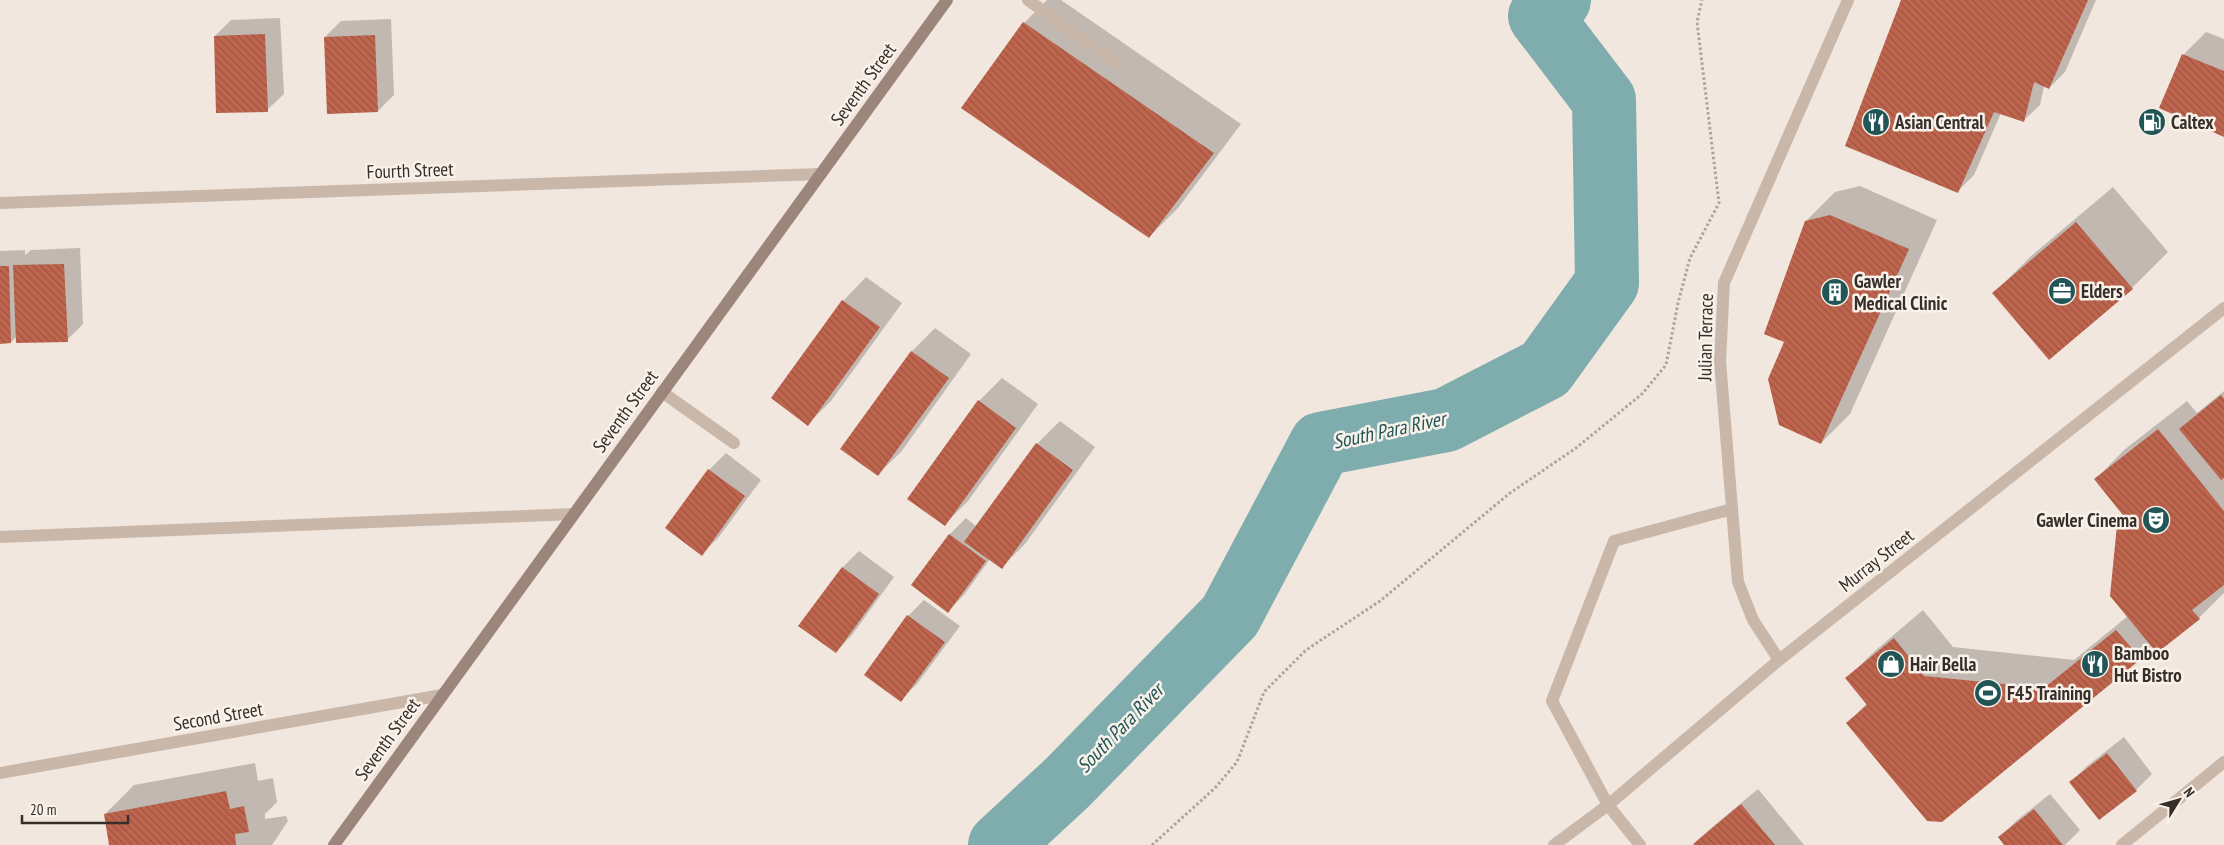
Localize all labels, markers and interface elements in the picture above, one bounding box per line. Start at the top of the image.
street label: Seventh Street [825,37,901,130]
restaurant icon: Asian Central [1861,107,1891,137]
fuel station icon: Caltex [2137,107,2167,137]
place label: Asian Central [1894,110,1984,134]
place label: Caltex [2171,110,2214,134]
street label: Fourth Street [366,156,455,184]
place label: Gawler Medical Clinic [1854,269,1948,315]
office icon: Elders [2047,276,2077,306]
building icon: Gawler Medical Clinic [1820,277,1850,307]
place label: Elders [2081,279,2123,303]
street label: Julian Terrace [1692,293,1718,382]
street label: Seventh Street [587,364,663,457]
water label: South Para River [1331,405,1450,455]
theatre icon: Gawler Cinema [2141,505,2171,535]
place label: Gawler Cinema [2036,508,2137,532]
street label: Murray Street [1834,523,1919,597]
place label: Bamboo Hut Bistro [2114,641,2182,687]
shop icon: Hair Bella [1876,649,1906,679]
restaurant icon: Bamboo Hut Bistro [2080,649,2110,679]
place label: Hair Bella [1910,652,1976,676]
water label: South Para River [1071,676,1171,778]
sports icon: F45 Training [1973,678,2003,708]
place label: F45 Training [2007,681,2091,705]
street label: Seventh Street [349,692,425,785]
street label: Second Street [171,696,265,736]
north arrow [2154,775,2204,825]
text: N [2180,784,2199,801]
scale bar [22,792,129,824]
text: 20 m [30,800,56,819]

